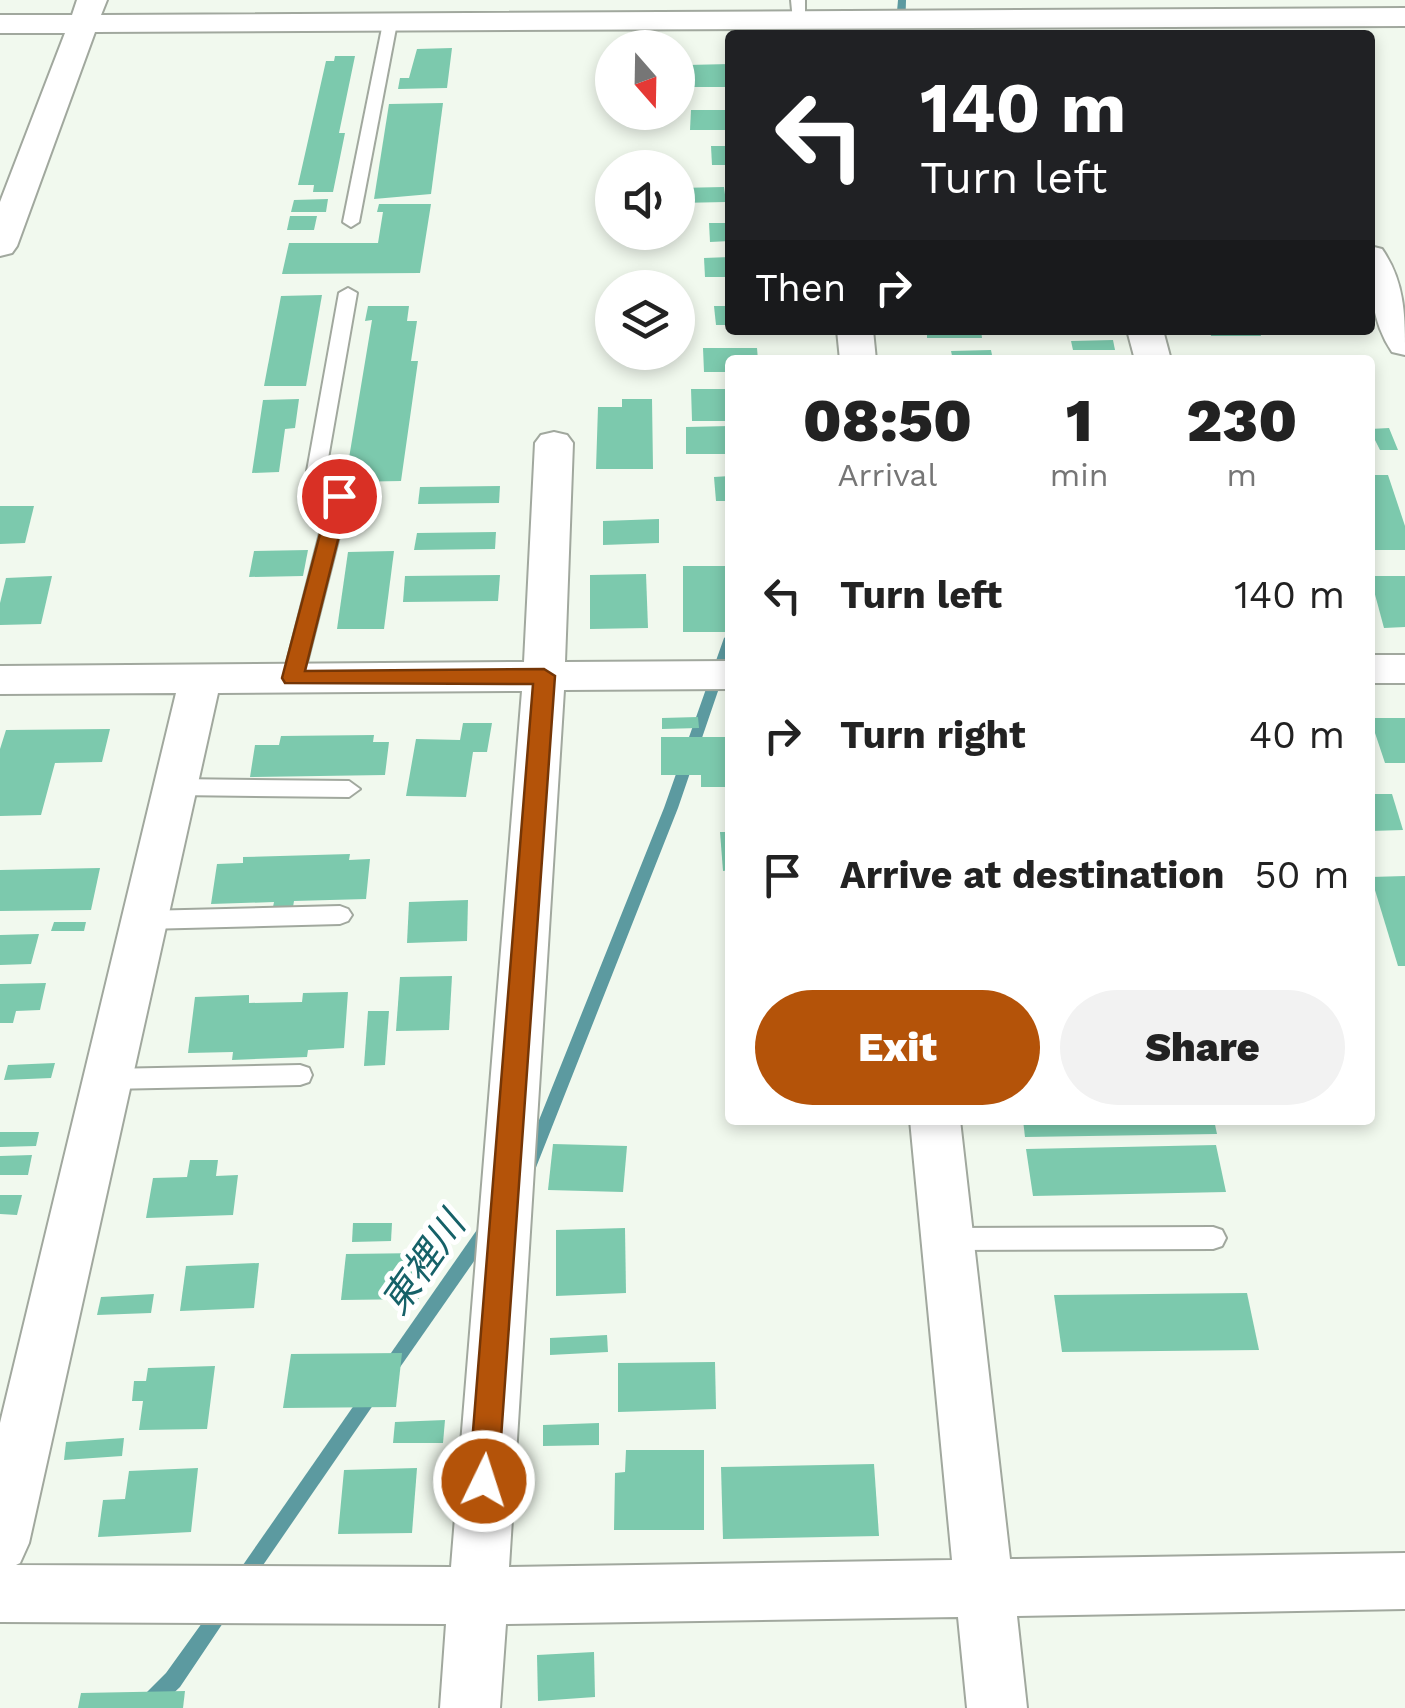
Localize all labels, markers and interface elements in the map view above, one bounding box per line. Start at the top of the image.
north arrow [595,30,695,130]
map controls [595,30,695,370]
text: 140 m [920,67,1126,149]
icon: left [755,70,885,200]
button: sound [595,150,695,250]
text: Turn left [920,151,1107,204]
icon: right [866,260,921,315]
text: Then [755,266,846,310]
button: layers [595,270,695,370]
text: 08:50 [803,385,972,456]
text: 1 [1066,385,1093,456]
text: 230 [1186,385,1297,456]
pin [297,454,382,539]
text: Arrival [837,456,937,494]
text: min [1050,456,1109,494]
text: m [1227,456,1257,494]
icon: arrive [312,469,367,524]
icon: left [755,568,810,623]
text: Turn left [840,573,1002,617]
text: 140 m [1234,573,1345,617]
icon: right [755,708,810,763]
text: Turn right [840,713,1026,757]
text: 40 m [1249,713,1345,757]
icon: arrive [755,848,810,903]
text: Arrive at destination [840,853,1225,897]
text: 50 m [1255,853,1350,897]
button: Exit [755,990,1040,1105]
button: Share [1060,990,1345,1105]
water label: 東裡川 [372,1200,476,1322]
position arrow [432,1429,536,1533]

